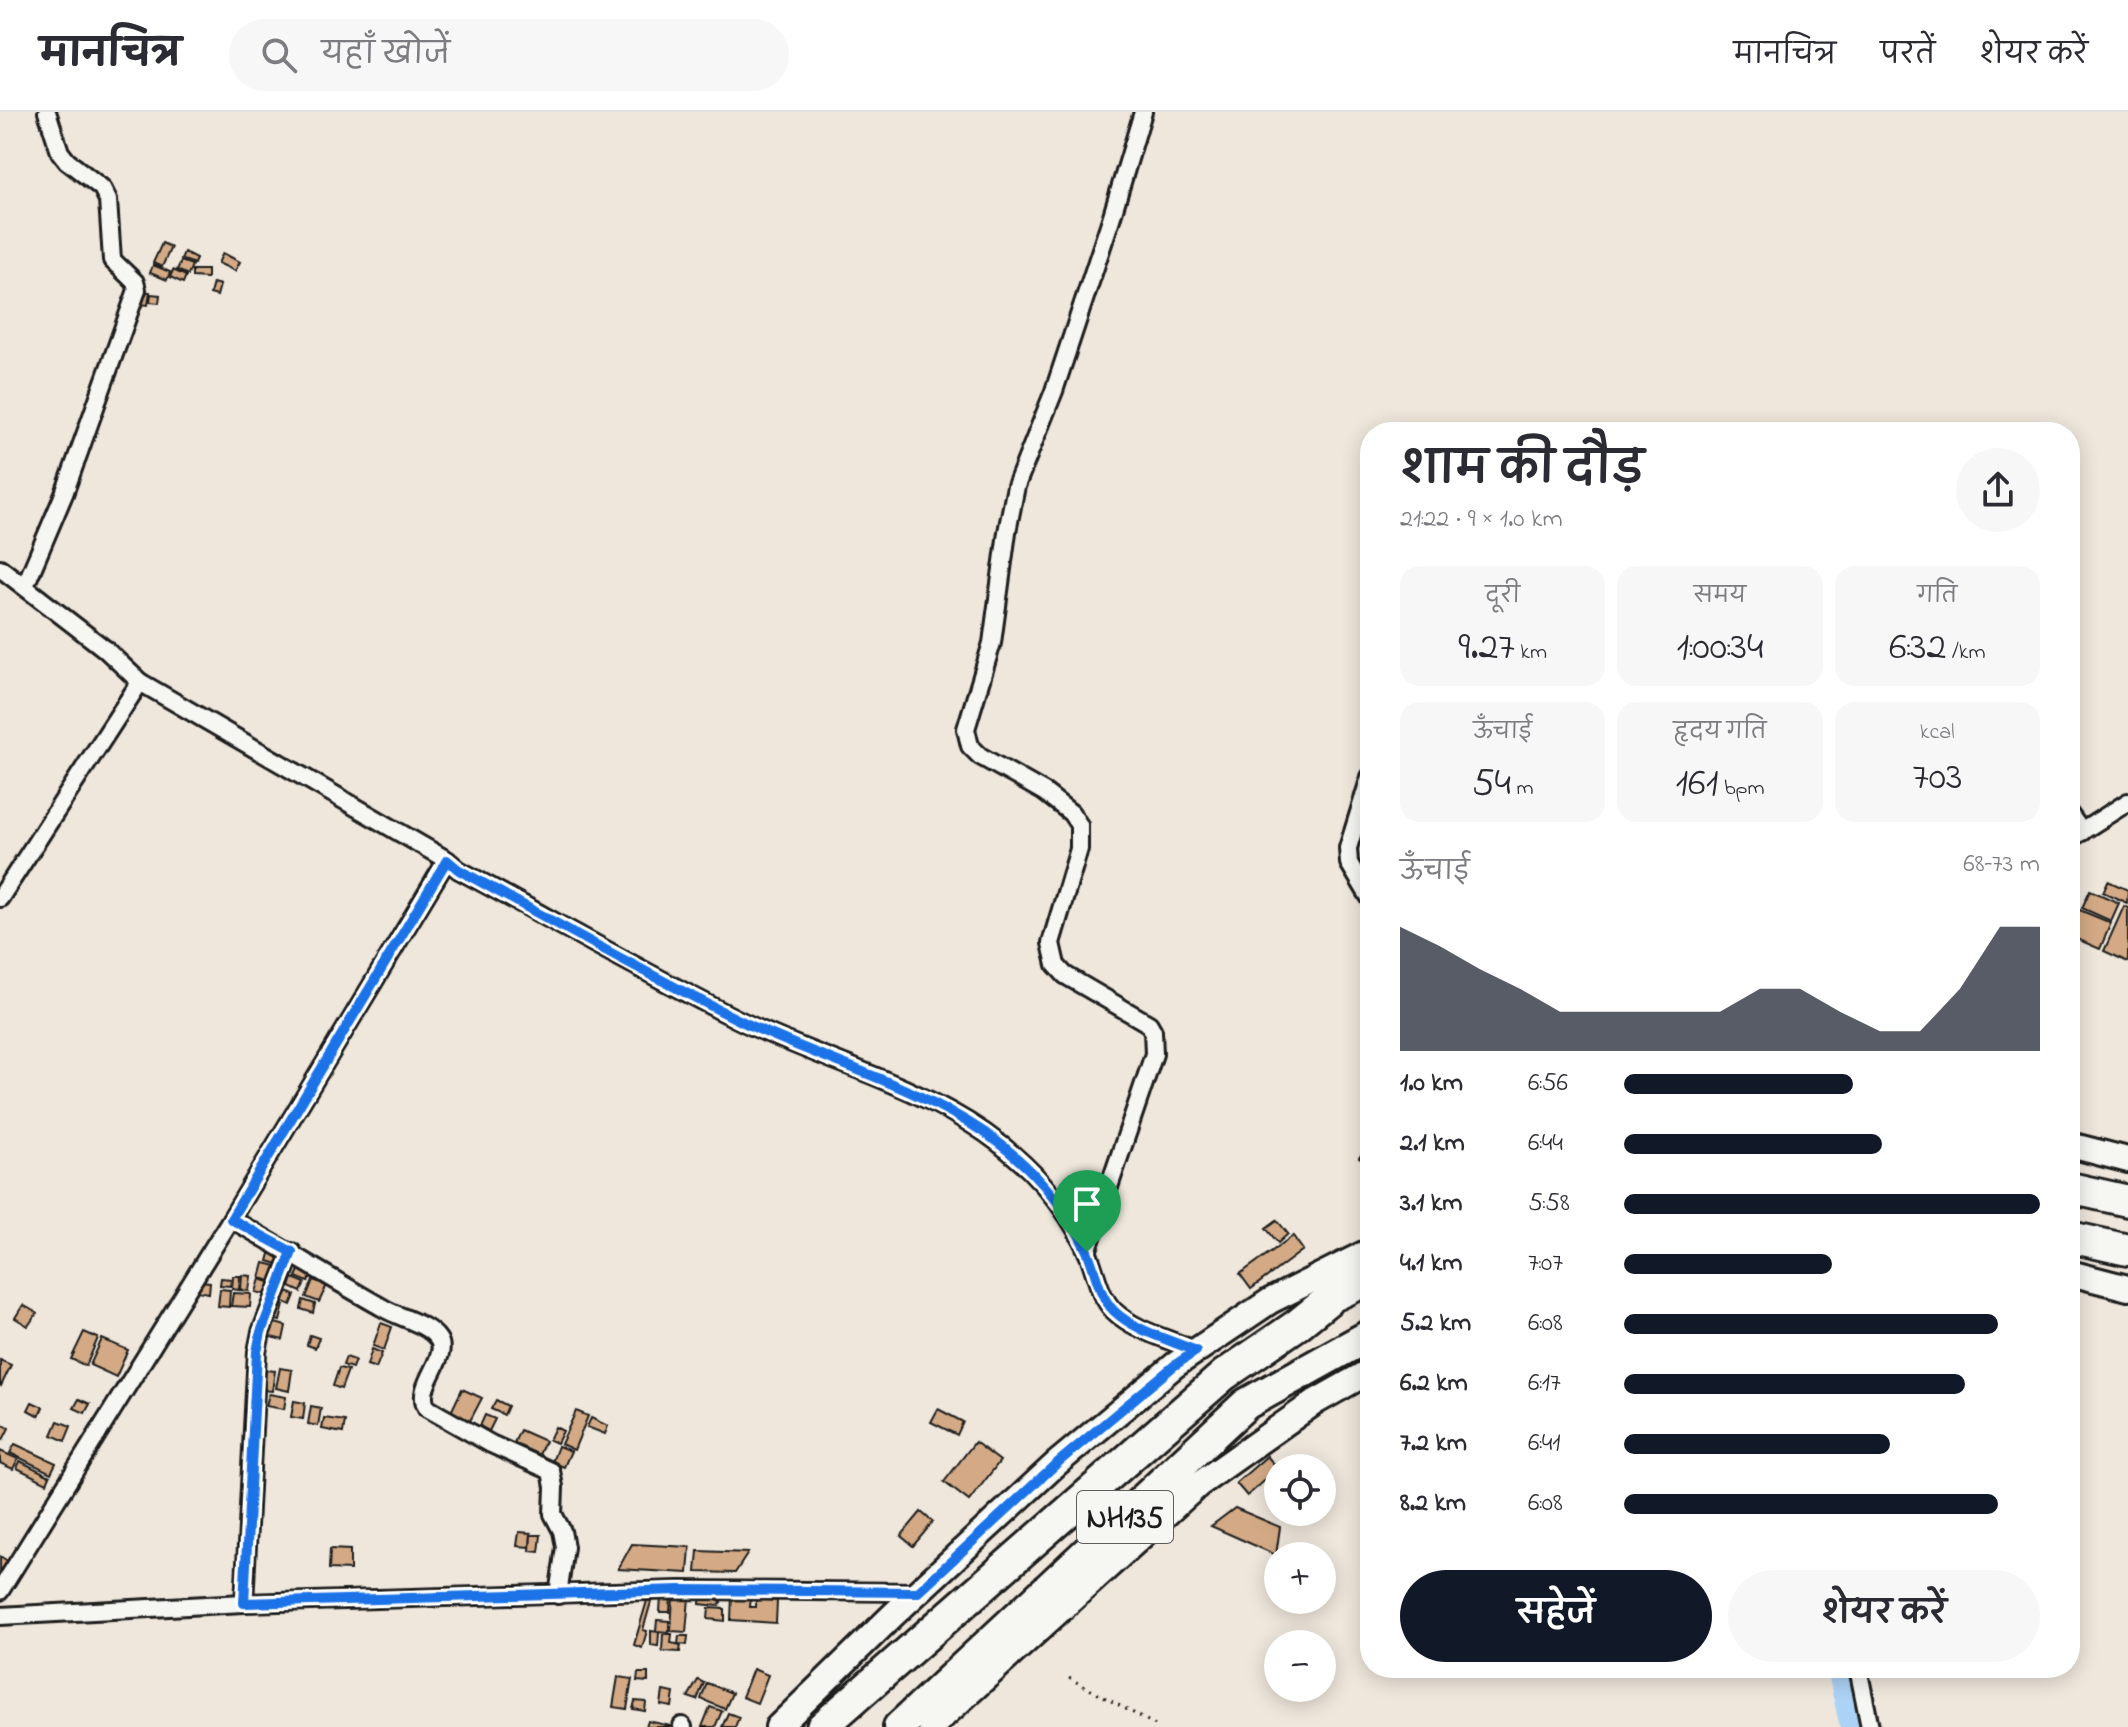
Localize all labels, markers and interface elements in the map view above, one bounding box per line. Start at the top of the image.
search box [229,19,789,91]
text: मानचित्र [40,28,181,84]
icon: search [257,33,301,77]
text: यहाँ खोजें [321,34,450,78]
text: मानचित्र [1734,36,1836,77]
text: परतें [1880,36,1935,77]
text: शेयर करें [1979,36,2088,77]
text: शाम की दौड़ [1400,439,1644,503]
button: share [1956,448,2040,532]
text: 21:22 · 9 × 1.0 km [1400,501,1563,539]
text: दूरी [1485,581,1520,613]
text: समय [1694,581,1746,613]
text: गति [1917,581,1957,613]
text: 9.27 [1458,619,1515,678]
text: 1:00:34 [1676,619,1764,678]
text: 6:32 [1889,619,1947,678]
text: km [1515,637,1547,669]
text: /km [1947,637,1986,669]
text: ऊँचाई [1473,717,1532,749]
text: हृदय गति [1673,717,1767,749]
text: kcal [1920,717,1955,749]
text: 703 [1912,749,1962,808]
text: 54 [1472,755,1511,814]
text: 161 [1675,755,1718,814]
text: m [1511,773,1534,805]
text: bpm [1718,773,1765,805]
text: 68–73 m [1963,846,2040,884]
text: ऊँचाई [1400,854,1470,892]
text: 1.0 km [1400,1065,1463,1103]
text: 6:56 [1528,1065,1568,1103]
text: 2.1 km [1400,1125,1465,1163]
text: 6:44 [1528,1125,1563,1163]
pin [1053,1170,1121,1252]
icon: arrive [1065,1182,1109,1226]
text: 3.1 km [1400,1185,1462,1223]
text: 5:58 [1528,1185,1570,1223]
text: 4.1 km [1400,1245,1462,1283]
text: 7:07 [1528,1245,1563,1283]
text: 5.2 km [1400,1305,1471,1343]
text: 6:08 [1528,1305,1563,1343]
text: 6.2 km [1400,1365,1468,1403]
text: 6:17 [1528,1365,1561,1403]
text: 7.2 km [1400,1425,1467,1463]
text: 6:41 [1528,1425,1561,1463]
map controls [1264,1454,1336,1702]
button: locate [1264,1454,1336,1526]
text: 8.2 km [1400,1485,1466,1523]
text: 6:08 [1528,1485,1563,1523]
road number: NH135 [1077,1491,1173,1543]
button: + [1264,1542,1336,1614]
button: सहेजें [1400,1570,1712,1662]
button: शेयर करें [1728,1570,2040,1662]
button: − [1264,1630,1336,1702]

